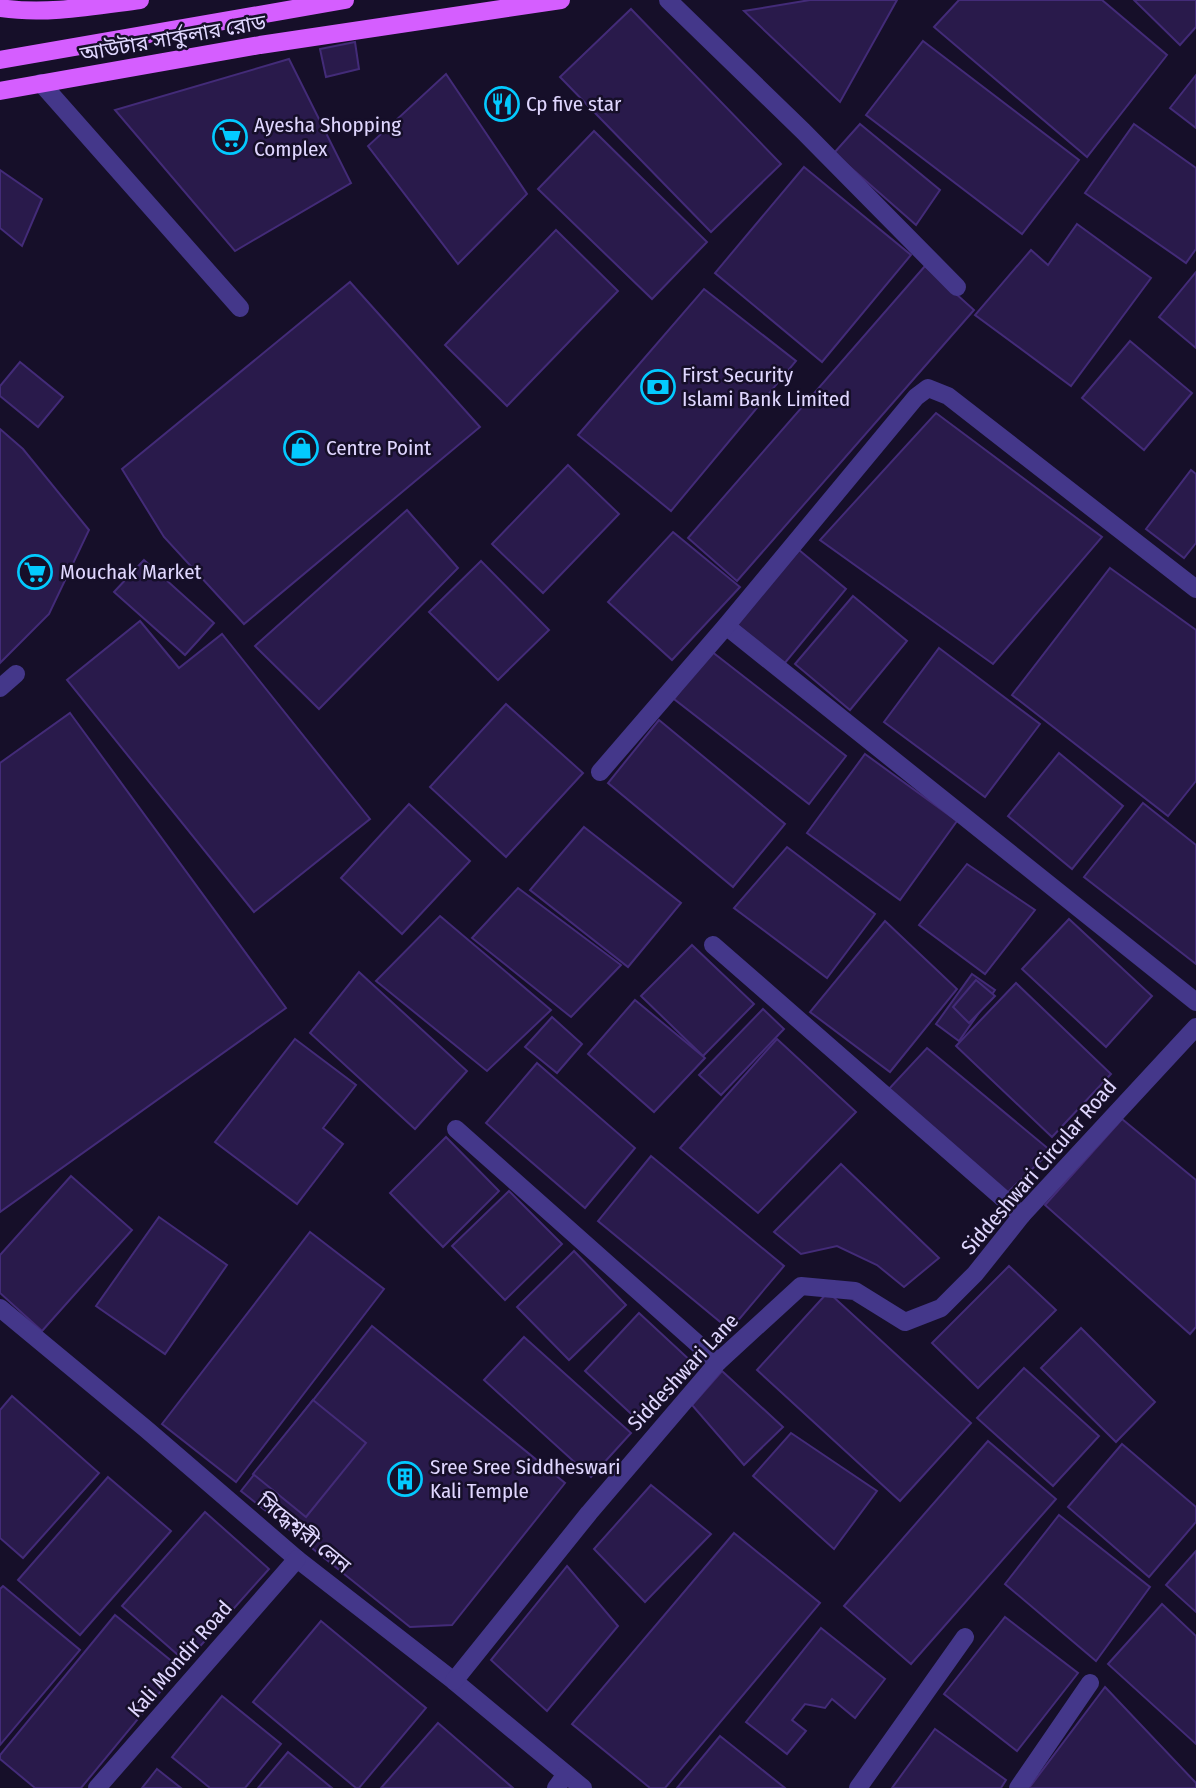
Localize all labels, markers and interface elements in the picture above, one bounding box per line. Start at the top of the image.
street label: আউটার সার্কুলার রোড [77,9,269,67]
restaurant icon: Cp five star [483,85,521,123]
place label: Cp five star [526,91,622,117]
place label: Ayesha Shopping Complex [254,112,401,162]
supermarket icon: Ayesha Shopping Complex [211,118,249,156]
place label: First Security Islami Bank Limited [682,362,850,412]
bank icon: First Security Islami Bank Limited [639,368,677,406]
shop icon: Centre Point [282,429,320,467]
place label: Centre Point [326,435,431,461]
supermarket icon: Mouchak Market [16,553,54,591]
place label: Mouchak Market [60,559,202,585]
street label: Siddeshwari Circular Road [956,1074,1122,1260]
street label: Siddeshwari Lane [622,1308,744,1436]
place label: Sree Sree Siddheswari Kali Temple [430,1454,621,1504]
building icon: Sree Sree Siddheswari Kali Temple [386,1460,424,1498]
street label: সিদ্ধেশ্বরী লেন [251,1487,356,1579]
street label: Kali Mondir Road [122,1595,238,1723]

